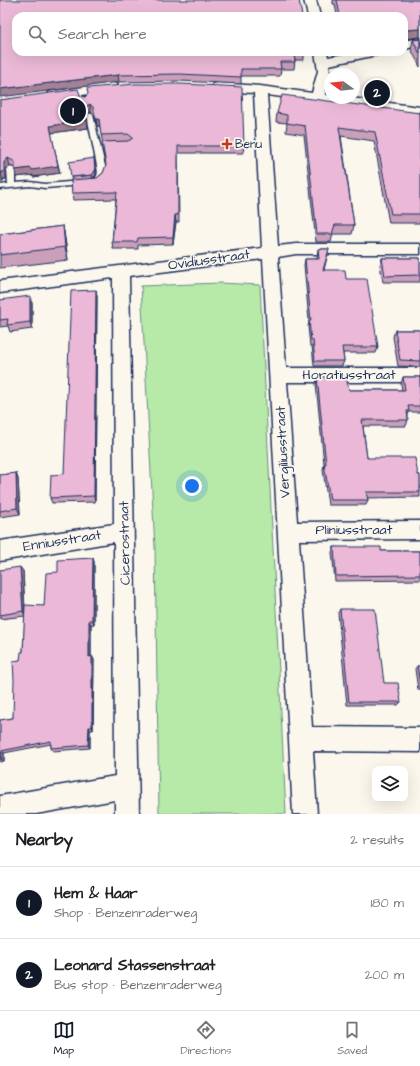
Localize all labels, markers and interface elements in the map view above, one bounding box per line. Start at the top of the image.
search box [12,12,408,56]
icon: search [26,23,48,45]
text: Search here [58,24,147,45]
north arrow [324,68,360,104]
pin: 2 [364,78,390,108]
pin: 1 [60,96,86,126]
place label: Benu [235,136,262,153]
marker: Benu [222,139,232,149]
street label: Ovidiusstraat [167,244,252,276]
street label: Horatiusstraat [302,365,396,385]
street label: Vergiliusstraat [271,405,295,499]
your location [182,476,202,496]
street label: Cicerostraat [114,500,136,585]
street label: Pliniusstraat [316,520,393,540]
street label: Enniusstraat [21,525,103,557]
map controls [372,766,408,802]
button: layers [372,766,408,802]
text: Nearby [16,828,73,852]
text: 2 results [350,831,404,849]
text: Hem & Haar [54,883,138,904]
text: 1 [28,894,30,912]
text: 180 m [370,894,404,912]
text: Shop · Benzenraderweg [54,904,197,922]
text: Leonard Stassenstraat [54,955,215,976]
text: 2 [25,966,33,984]
text: 200 m [365,966,404,984]
text: Bus stop · Benzenraderweg [54,976,222,994]
tab: Map [53,1019,75,1058]
tab: Directions [180,1019,232,1058]
tab: Saved [337,1019,367,1058]

